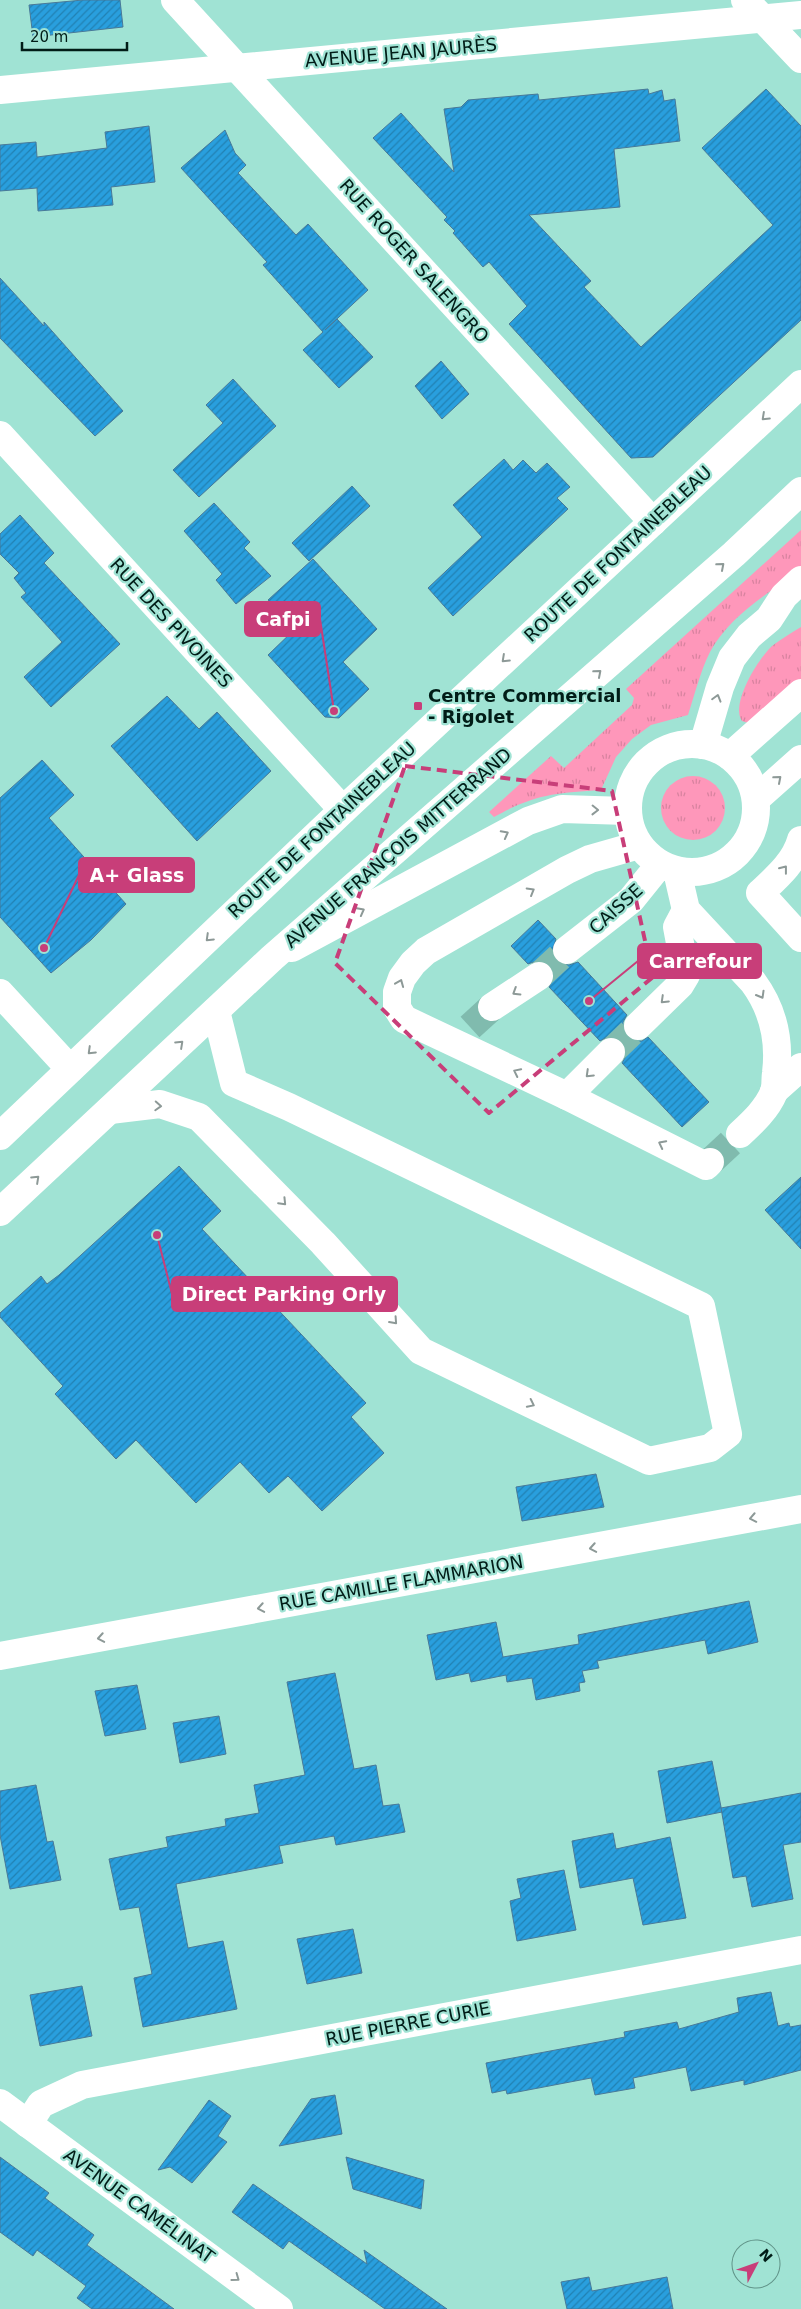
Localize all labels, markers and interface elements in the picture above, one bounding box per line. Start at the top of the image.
scale bar [22,20,128,52]
text: 20 m [30,28,68,46]
street label: AVENUE JEAN JAURÈS [304,34,498,71]
street label: RUE ROGER SALENGRO [335,175,493,347]
one-way arrow [762,411,771,420]
street label: ROUTE DE FONTAINEBLEAU [520,461,716,646]
street label: RUE DES PIVOINES [106,554,237,692]
one-way arrow [715,563,724,572]
callout: Cafpi [245,602,320,636]
text: Cafpi [255,608,311,630]
one-way arrow [502,653,511,662]
one-way arrow [593,670,602,679]
place label: Centre Commercial - Rigolet [428,685,622,727]
one-way arrow [711,694,721,702]
marker: Centre Commercial - Rigolet [412,700,424,712]
street label: ROUTE DE FONTAINEBLEAU [224,737,420,922]
street label: AVENUE FRANÇOIS MITTERRAND [280,743,515,952]
one-way arrow [773,776,782,785]
one-way arrow [591,805,599,815]
one-way arrow [499,830,508,840]
callout: A+ Glass [79,858,194,892]
text: A+ Glass [90,864,184,886]
one-way arrow [778,866,786,875]
street label: CAISSE [585,879,647,938]
one-way arrow [525,887,534,897]
one-way arrow [356,907,365,917]
one-way arrow [205,932,214,941]
callout: Carrefour [638,944,761,978]
text: Carrefour [649,950,752,972]
one-way arrow [394,979,405,988]
one-way arrow [512,985,521,995]
one-way arrow [755,989,765,998]
one-way arrow [661,994,670,1003]
one-way arrow [175,1041,184,1050]
one-way arrow [88,1045,97,1054]
one-way arrow [513,1068,522,1078]
one-way arrow [586,1068,595,1077]
one-way arrow [155,1101,163,1112]
one-way arrow [658,1140,667,1150]
one-way arrow [30,1176,39,1185]
one-way arrow [277,1196,286,1205]
callout: Direct Parking Orly [172,1277,397,1311]
text: Direct Parking Orly [182,1283,387,1305]
one-way arrow [388,1316,397,1325]
one-way arrow [526,1398,535,1408]
one-way arrow [749,1513,758,1523]
one-way arrow [589,1542,598,1552]
street label: RUE CAMILLE FLAMMARION [277,1551,525,1614]
one-way arrow [257,1603,266,1613]
one-way arrow [97,1632,106,1642]
street label: RUE PIERRE CURIE [324,1997,492,2050]
street label: AVENUE CAMÉLINAT [60,2144,220,2268]
north arrow [731,2239,781,2289]
text: N [756,2246,776,2265]
one-way arrow [230,2272,239,2280]

